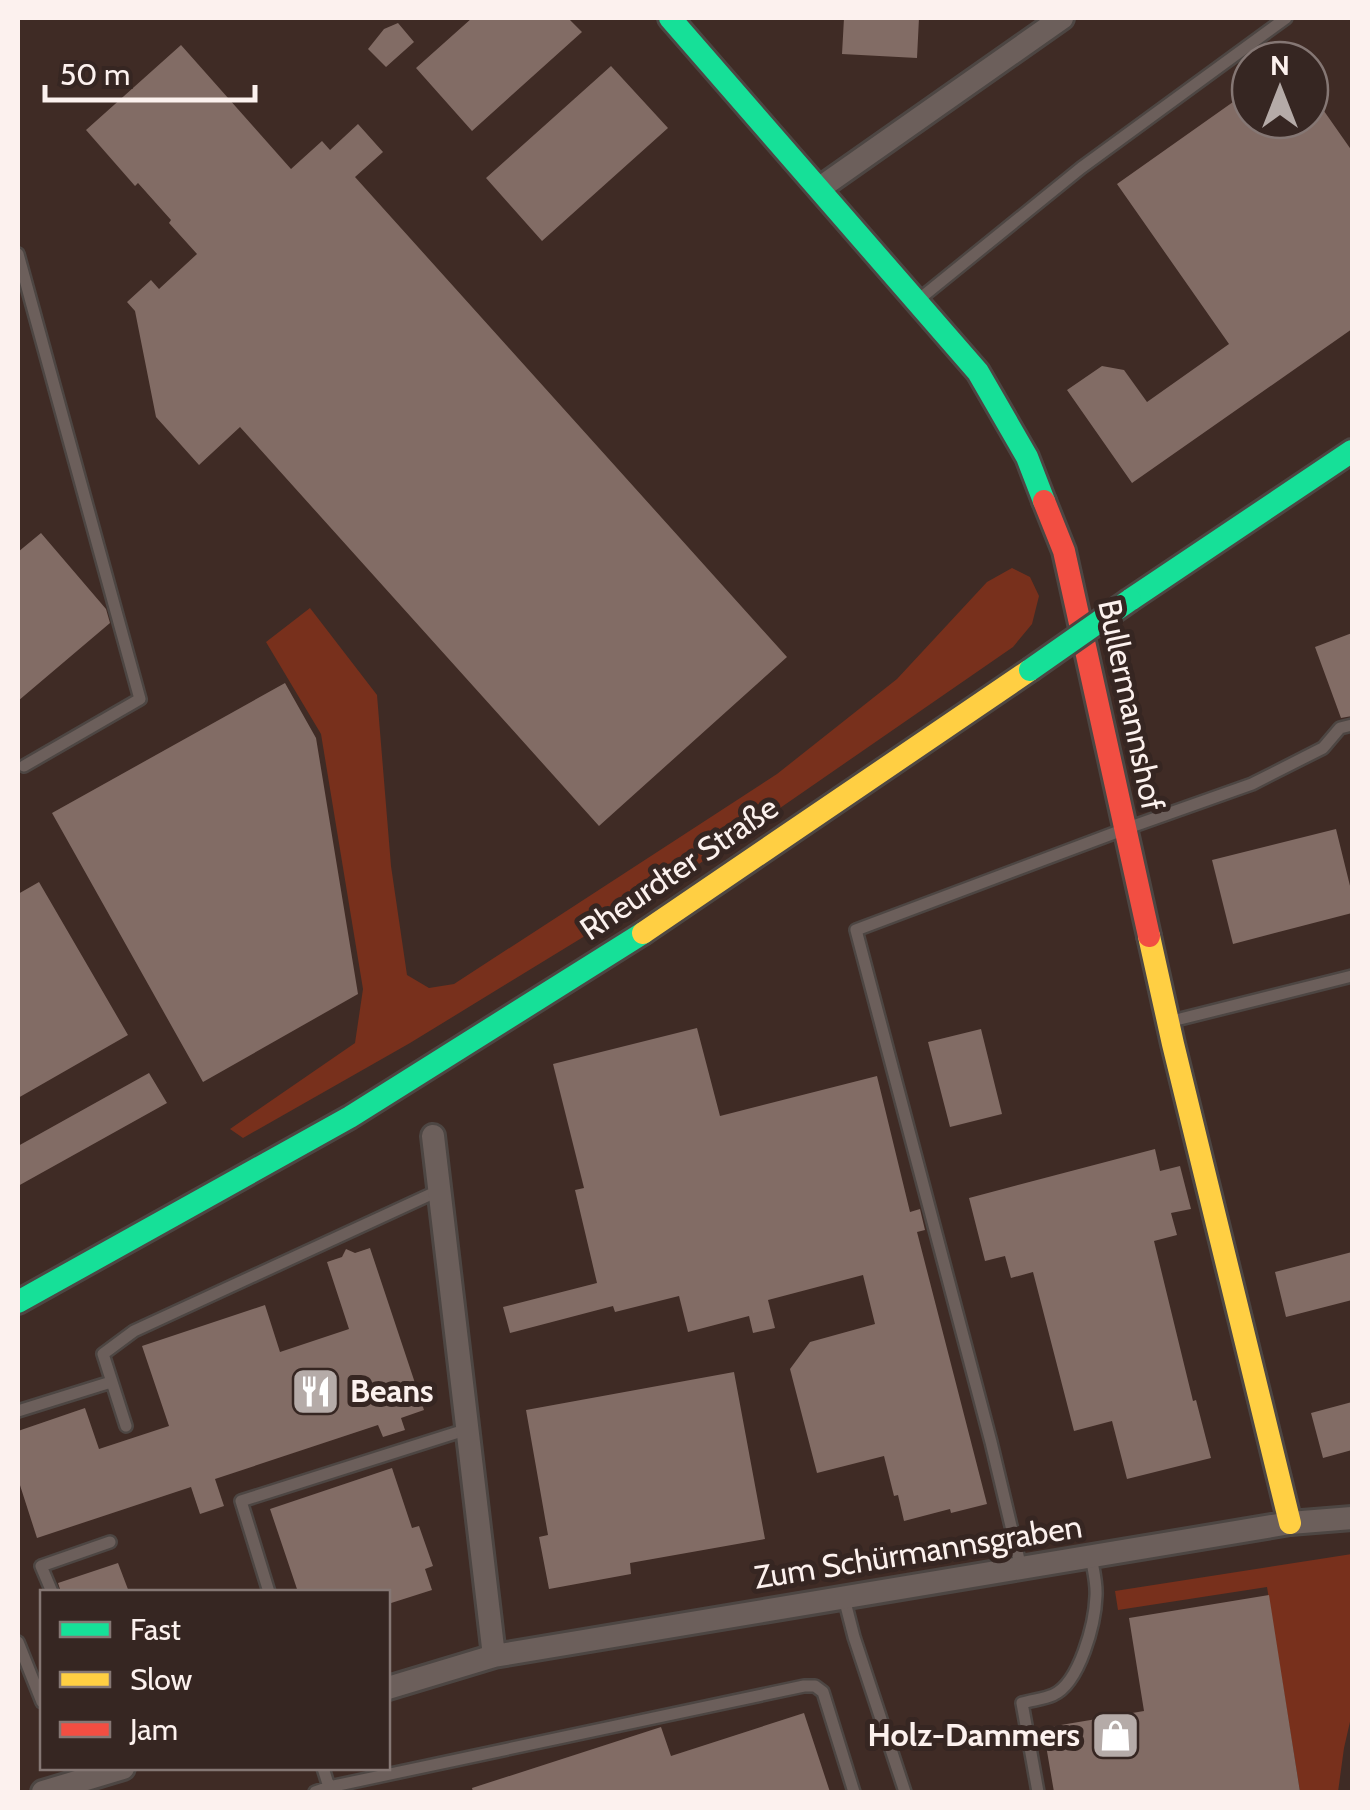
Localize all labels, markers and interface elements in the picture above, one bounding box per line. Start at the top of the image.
scale bar [45,40,255,102]
north arrow [1230,40,1330,140]
text: N [1270,48,1290,82]
text: 50 m [60,56,130,93]
street label: Bullermannshof [1090,596,1173,814]
street label: Rheurdter Straße [572,787,785,948]
restaurant icon: Beans [289,1365,341,1417]
place label: Beans [350,1371,434,1410]
street label: Zum Schürmannsgraben [751,1506,1085,1597]
legend [40,1590,390,1770]
text: Fast [130,1611,181,1648]
text: Slow [130,1661,193,1698]
shop icon: Holz-Dammers [1089,1709,1141,1761]
text: Jam [129,1711,178,1748]
place label: Holz-Dammers [868,1715,1080,1754]

